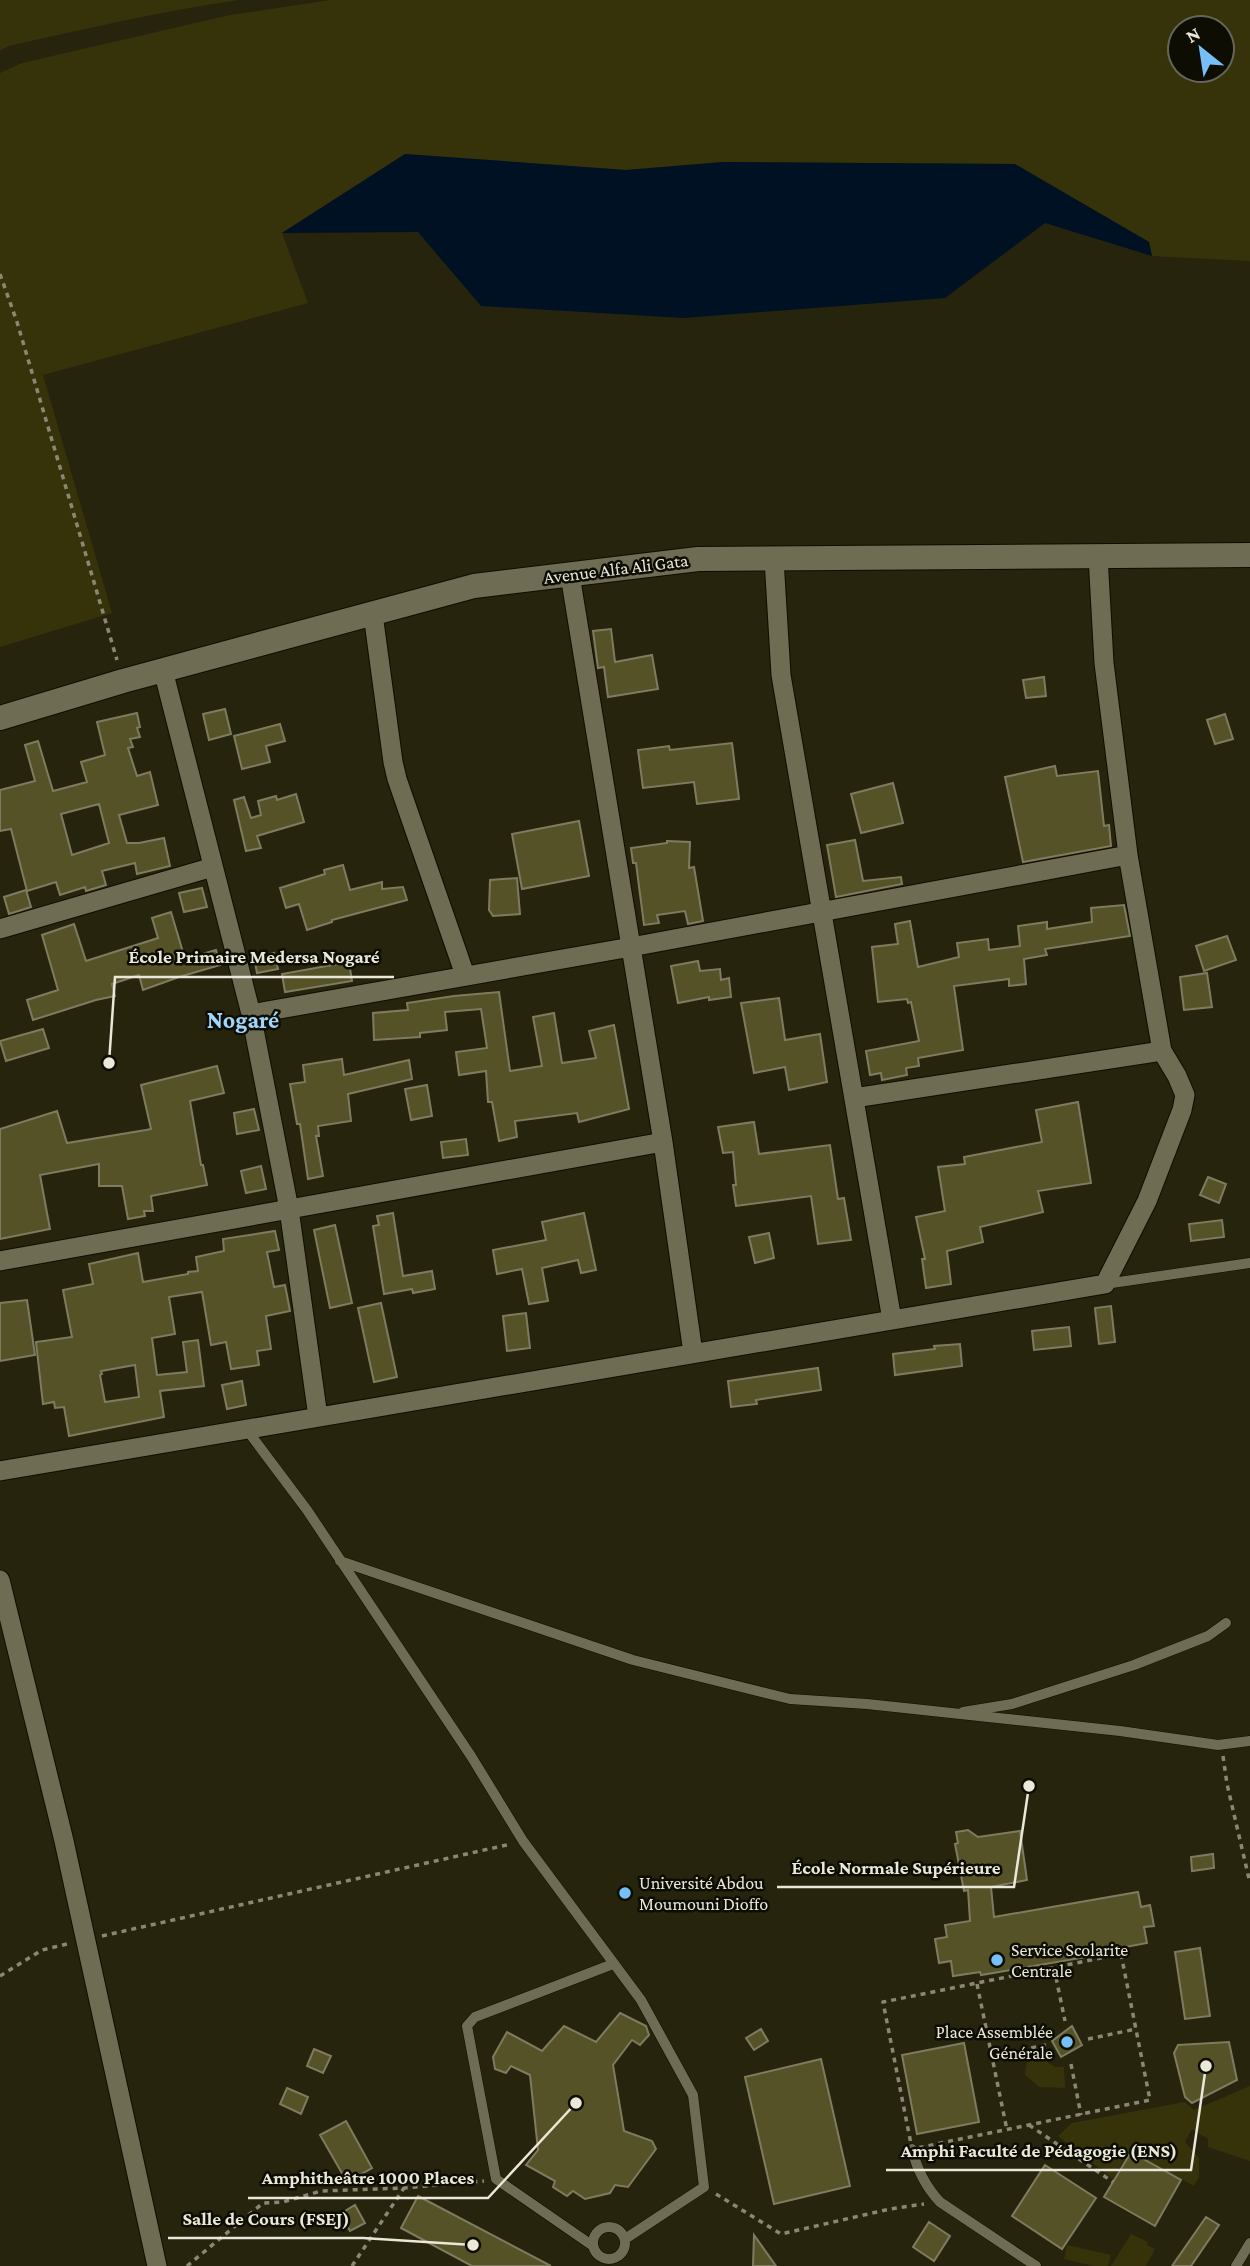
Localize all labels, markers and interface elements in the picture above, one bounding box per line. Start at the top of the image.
north arrow [1166,14,1236,84]
text: N [1182,22,1204,47]
street label: Avenue Alfa Ali Gata [543,550,689,588]
callout: École Primaire Medersa Nogaré [115,937,394,977]
text: École Primaire Medersa Nogaré [128,946,380,967]
district label: Nogaré [207,1006,279,1033]
callout: École Normale Supérieure [777,1847,1014,1887]
text: École Normale Supérieure [792,1857,1001,1878]
place label: Université Abdou Moumouni Dioffo [639,1873,768,1914]
marker: Université Abdou Moumouni Dioffo [617,1885,633,1901]
place label: Service Scolarite Centrale [1011,1940,1128,1981]
marker: Service Scolarite Centrale [989,1952,1005,1968]
place label: Place Assemblée Générale [936,2022,1053,2063]
marker: Place Assemblée Générale [1059,2034,1075,2050]
callout: Amphi Faculté de Pédagogie (ENS) [886,2130,1191,2170]
text: Amphi Faculté de Pédagogie (ENS) [900,2140,1177,2162]
callout: Amphitheâtre 1000 Places [248,2158,488,2198]
text: Amphitheâtre 1000 Places [261,2167,474,2188]
callout: Salle de Cours (FSEJ) [168,2198,363,2238]
text: Salle de Cours (FSEJ) [182,2208,350,2230]

